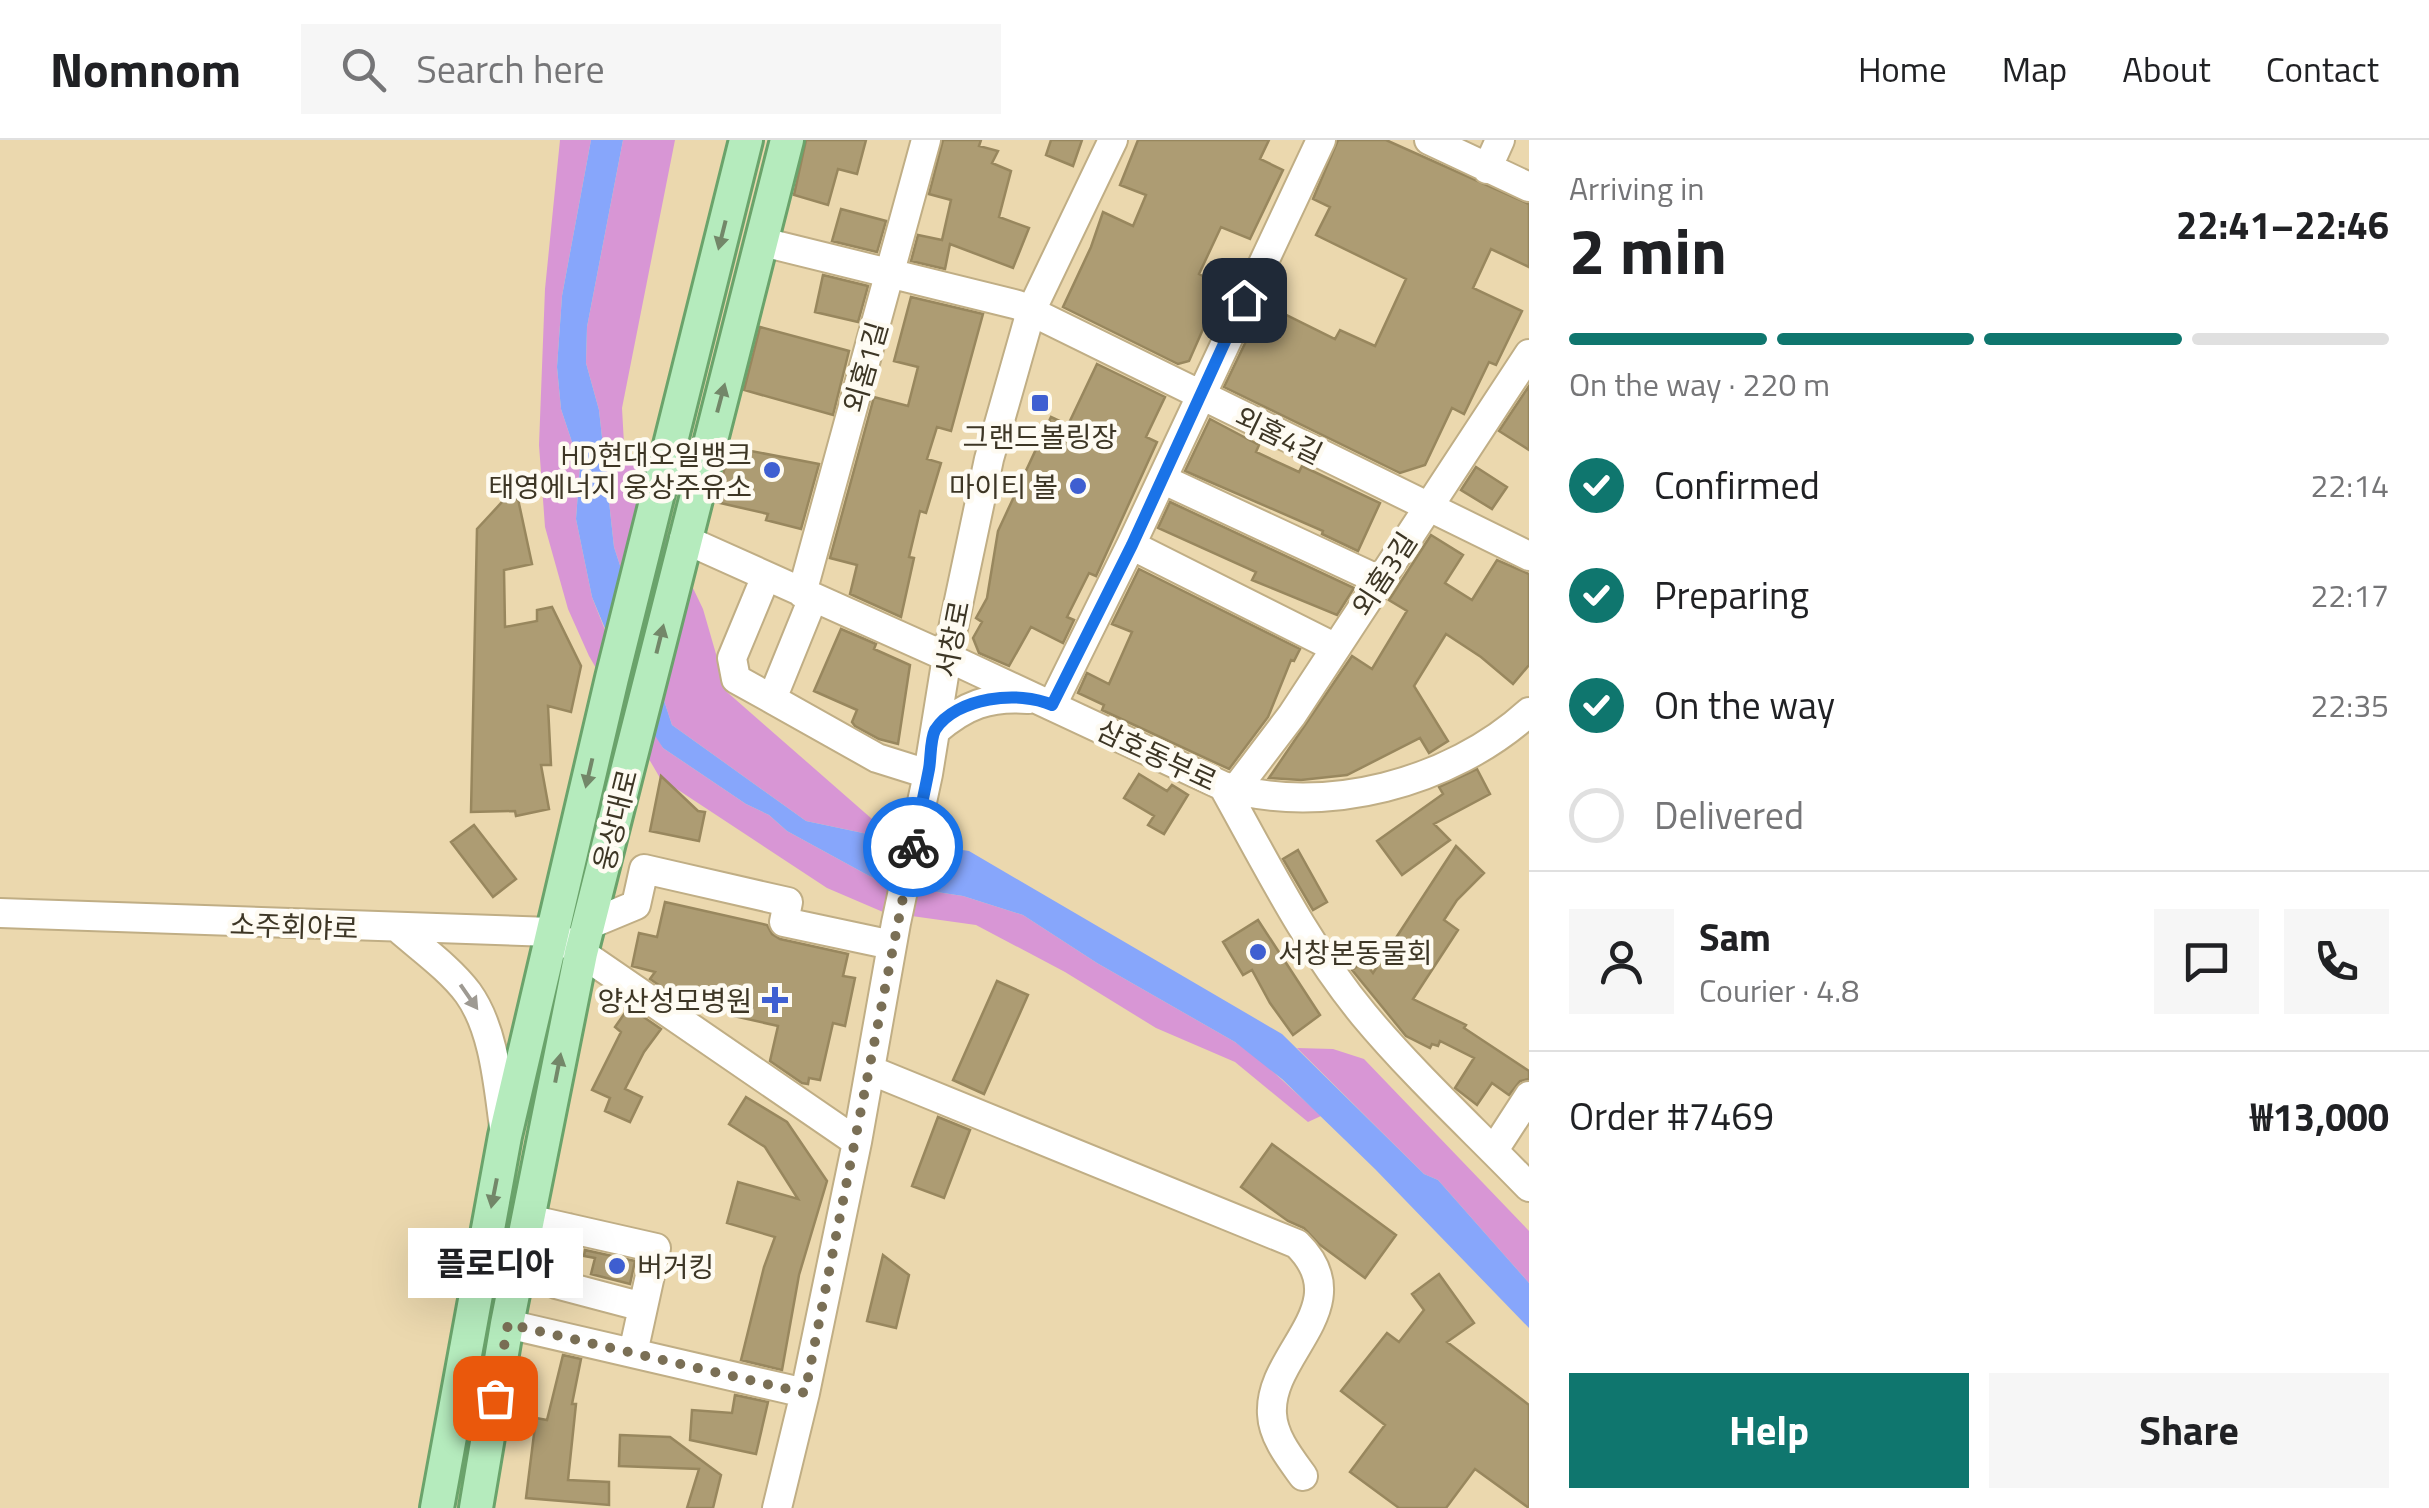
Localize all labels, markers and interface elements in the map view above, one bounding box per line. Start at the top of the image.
search box [301,24,1001,114]
text: Nomnom [50,33,241,106]
text: Search here [416,40,605,98]
icon: search [336,42,391,97]
text: Home [1858,42,1947,96]
text: Map [2002,42,2067,96]
text: About [2122,42,2211,96]
text: Contact [2266,42,2379,96]
text: Arriving in [1569,164,1705,212]
text: 22:41–22:46 [2176,196,2389,254]
text: 2 min [1569,200,1727,299]
one-way arrow [714,220,729,251]
pin [1202,258,1287,343]
icon: home [1217,273,1272,328]
street label: 외홈1길 [832,316,898,418]
text: On the way · 220 m [1569,360,1830,408]
one-way arrow [714,382,730,413]
marker: 그랜드볼링장 [1029,392,1051,414]
street label: 외홈4길 [1228,395,1330,475]
place label: 그랜드볼링장 [963,415,1117,458]
place label: HD현대오일뱅크 태영에너지 웅상주유소 [488,433,752,508]
text: Confirmed [1654,456,1820,514]
icon: check [1569,458,1624,513]
marker: HD현대오일뱅크 태영에너지 웅상주유소 [761,459,783,481]
text: 22:14 [2310,461,2389,509]
place label: 마이티 볼 [949,465,1058,508]
marker: 마이티 볼 [1067,475,1089,497]
street label: 외홈3길 [1341,523,1427,625]
text: Preparing [1654,566,1809,624]
icon: check [1569,568,1624,623]
text: 22:17 [2310,571,2389,619]
street label: 서창로 [924,597,980,681]
one-way arrow [653,623,669,654]
text: On the way [1654,676,1835,734]
icon: check [1569,678,1624,733]
text: 22:35 [2310,681,2389,729]
street label: 삼호동부로 [1090,708,1224,802]
one-way arrow [581,758,596,789]
street label: 웅상대로 [582,765,648,875]
text: Delivered [1654,786,1804,844]
courier [863,797,963,897]
icon: bike [886,820,941,875]
street label: 소주회야로 [229,902,359,950]
text: Sam [1699,908,1771,966]
button: person [1569,909,1674,1014]
button: chat [2154,909,2259,1014]
button: phone [2284,909,2389,1014]
place label: 서창본동물회 [1278,931,1433,974]
marker: 서창본동물회 [1247,941,1269,963]
text: Courier · 4.8 [1699,966,1859,1014]
place label: 양산성모병원 [597,979,752,1022]
one-way arrow [459,984,478,1010]
marker: 양산성모병원 [762,987,788,1013]
one-way arrow [550,1052,566,1083]
text: Order #7469 [1569,1087,1774,1145]
text: ₩13,000 [2250,1088,2389,1146]
one-way arrow [486,1177,501,1209]
callout: 플로디아 [408,1228,582,1298]
text: 플로디아 [437,1239,554,1287]
place label: 버거킹 [637,1245,714,1288]
marker: 버거킹 [606,1255,628,1277]
pin [453,1356,538,1441]
icon: bag [468,1371,523,1426]
button: Help [1569,1373,1969,1488]
button: Share [1989,1373,2389,1488]

